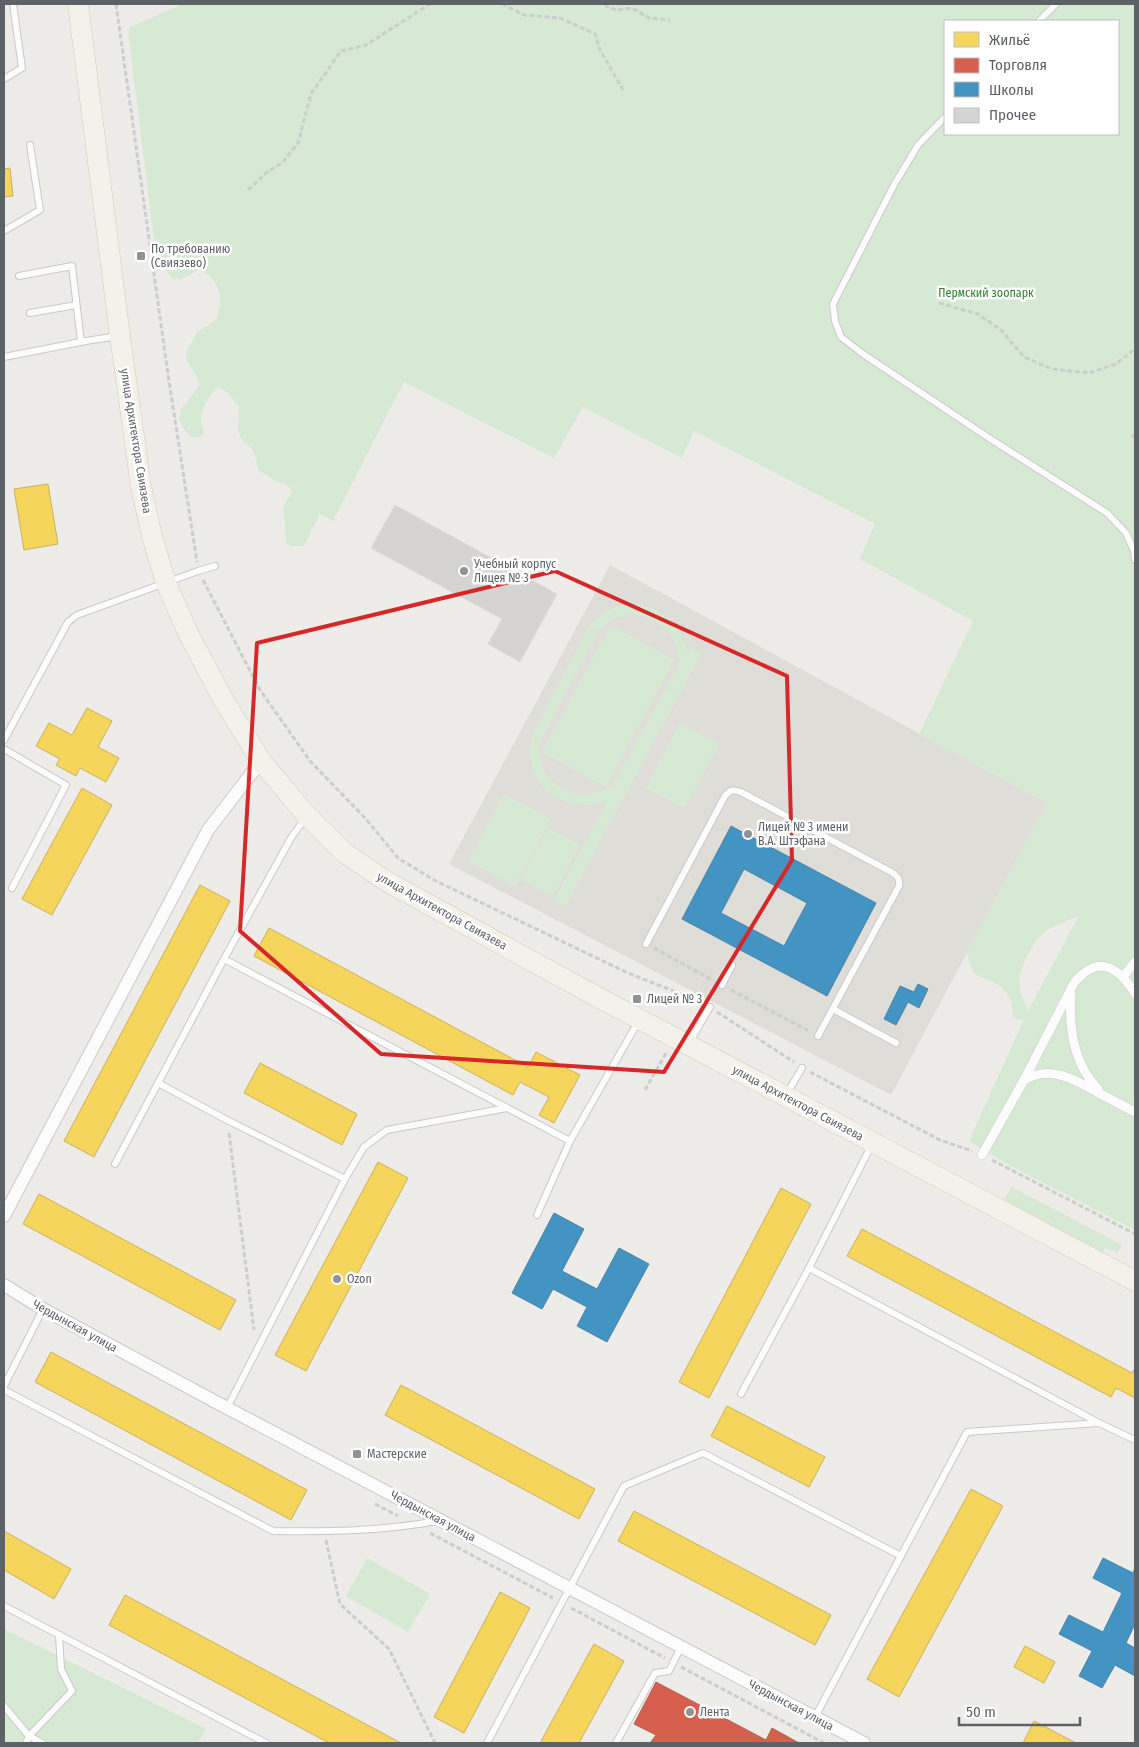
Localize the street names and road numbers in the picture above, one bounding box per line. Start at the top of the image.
street label: улица Архитектора Свиязева [118,368,154,515]
street label: улица Архитектора Свиязева [375,869,510,953]
street label: улица Архитектора Свиязева [730,1062,866,1144]
street label: Чердынская улица [30,1297,120,1355]
street label: Чердынская улица [388,1488,478,1544]
street label: Чердынская улица [746,1677,836,1733]

